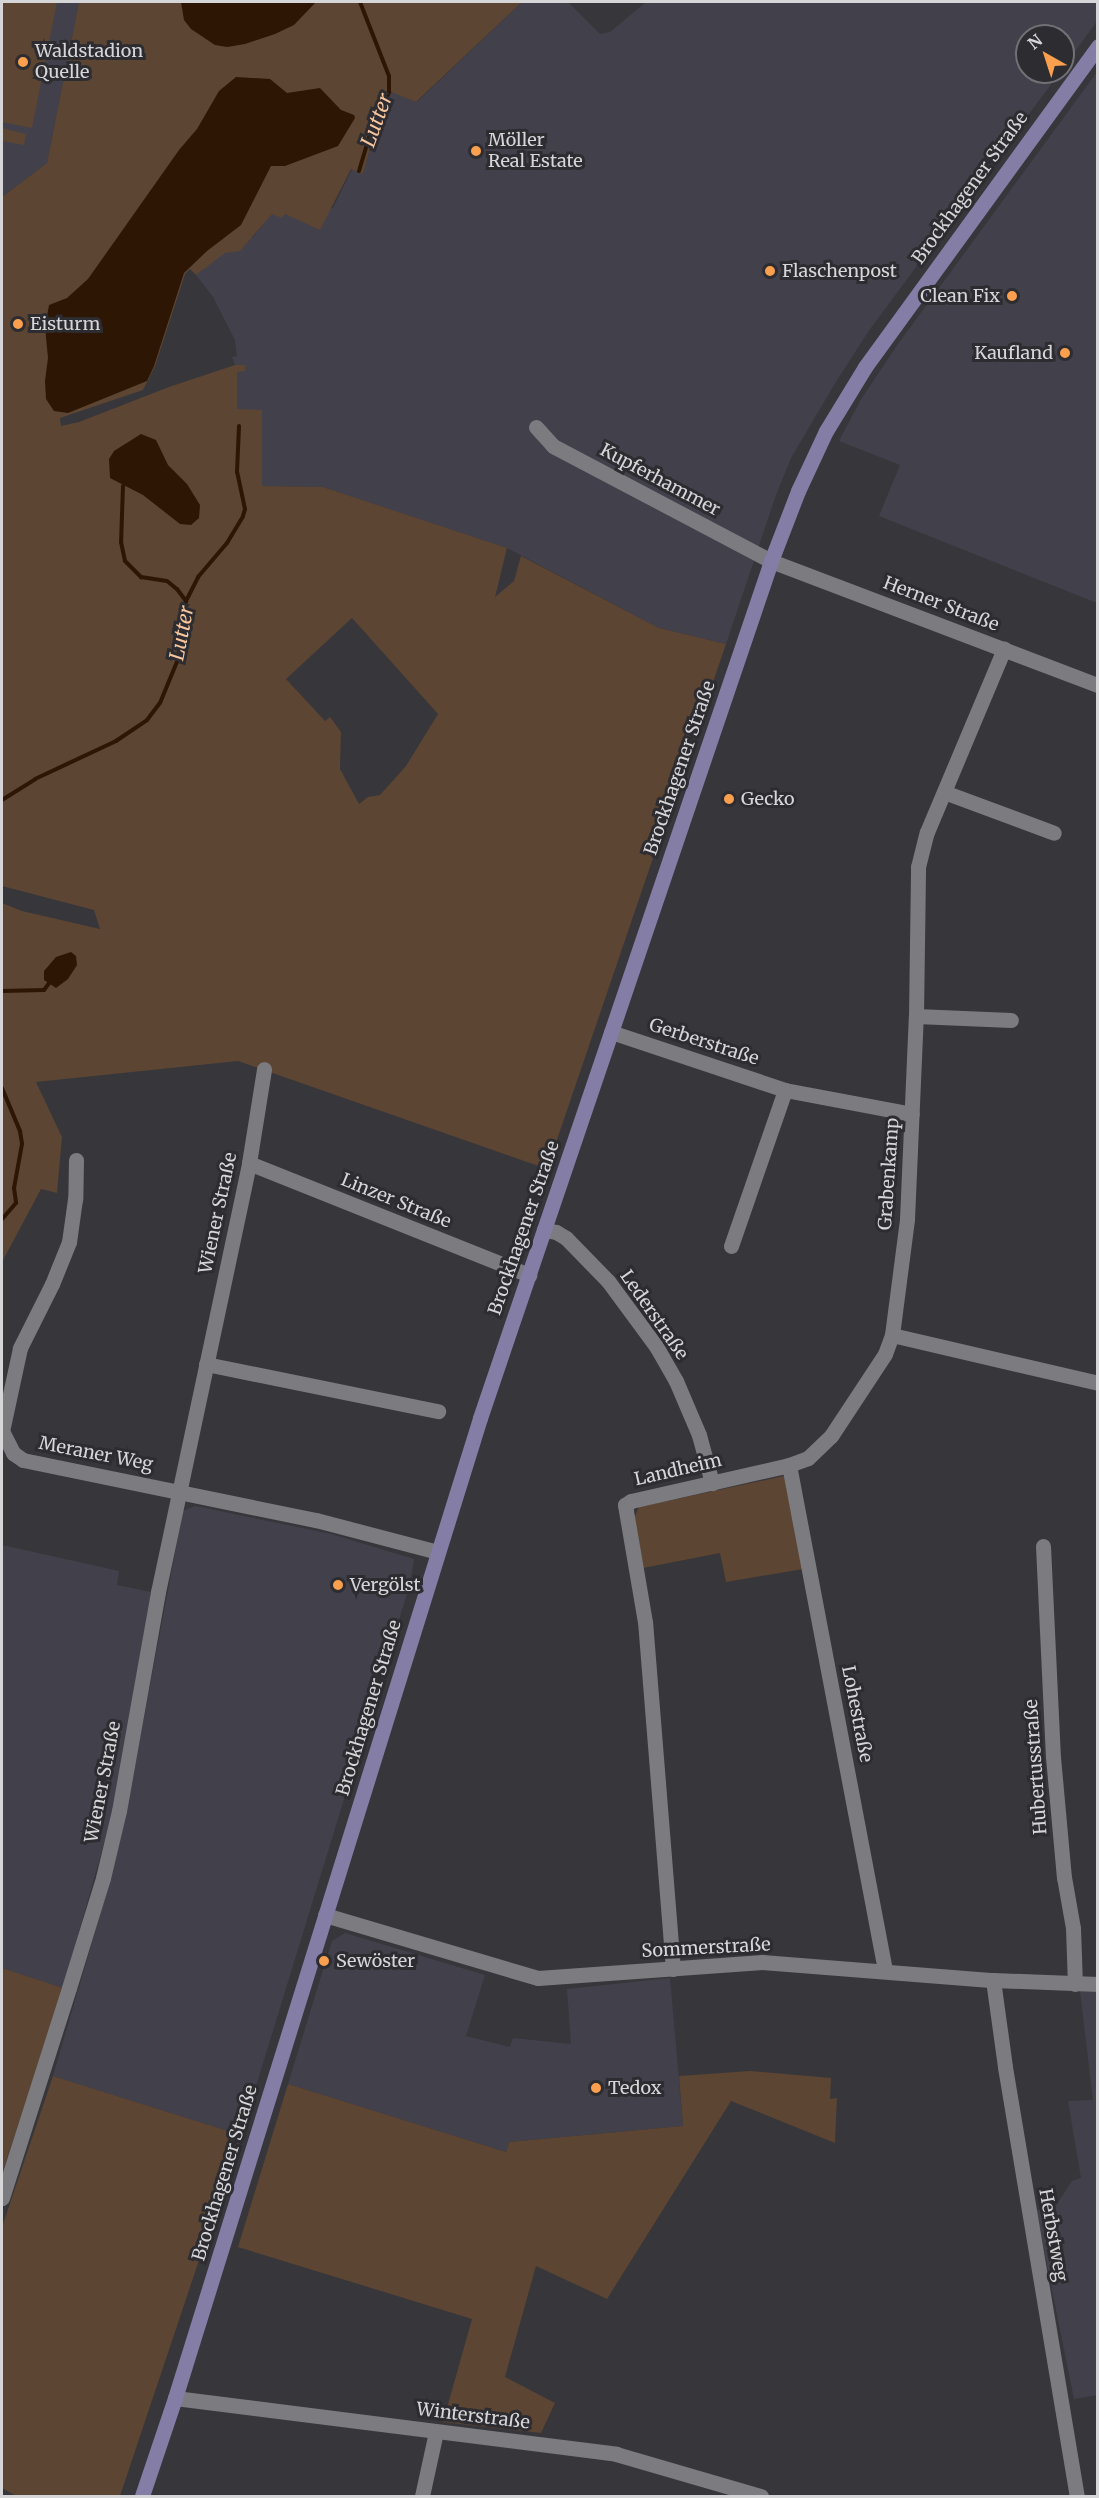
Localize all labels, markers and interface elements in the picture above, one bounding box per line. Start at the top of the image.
north arrow [1015,24,1075,84]
text: N [1024,30,1046,53]
place label: Waldstadion Quelle [35,41,143,84]
marker: Waldstadion Quelle [16,55,30,69]
water label: Lutter [355,90,397,150]
street label: Brockhagener Straße [908,108,1032,268]
place label: Möller Real Estate [488,130,583,172]
marker: Möller Real Estate [469,144,483,158]
place label: Flaschenpost [782,260,897,282]
marker: Flaschenpost [763,264,777,278]
place label: Clean Fix [920,285,1000,307]
marker: Clean Fix [1005,289,1019,303]
place label: Eisturm [30,313,100,335]
marker: Eisturm [11,317,25,331]
place label: Kaufland [974,342,1053,364]
marker: Kaufland [1058,346,1072,360]
street label: Kupferhammer [596,439,724,521]
street label: Herner Straße [880,572,1002,636]
water label: Lutter [164,604,198,662]
street label: Brockhagener Straße [640,678,720,858]
place label: Gecko [741,788,795,810]
marker: Gecko [722,792,736,806]
street label: Gerberstraße [646,1014,762,1070]
street label: Grabenkamp [874,1117,904,1231]
street label: Brockhagener Straße [484,1138,564,1318]
street label: Wiener Straße [195,1150,241,1276]
street label: Linzer Straße [338,1169,454,1233]
street label: Lederstraße [615,1266,693,1364]
street label: Meraner Weg [37,1432,155,1476]
street label: Landheim [632,1449,724,1491]
place label: Vergölst [350,1574,421,1596]
marker: Vergölst [331,1578,345,1592]
street label: Brockhagener Straße [332,1617,406,1799]
street label: Lohestraße [837,1664,877,1764]
street label: Hubertusstraße [1020,1699,1052,1835]
street label: Wiener Straße [81,1719,125,1845]
street label: Sommerstraße [641,1934,771,1962]
place label: Sewöster [336,1950,415,1972]
marker: Sewöster [317,1954,331,1968]
place label: Tedox [608,2077,661,2099]
marker: Tedox [589,2081,603,2095]
street label: Brockhagener Straße [188,2082,262,2264]
street label: Herbstweg [1034,2187,1072,2283]
street label: Winterstraße [415,2398,531,2434]

